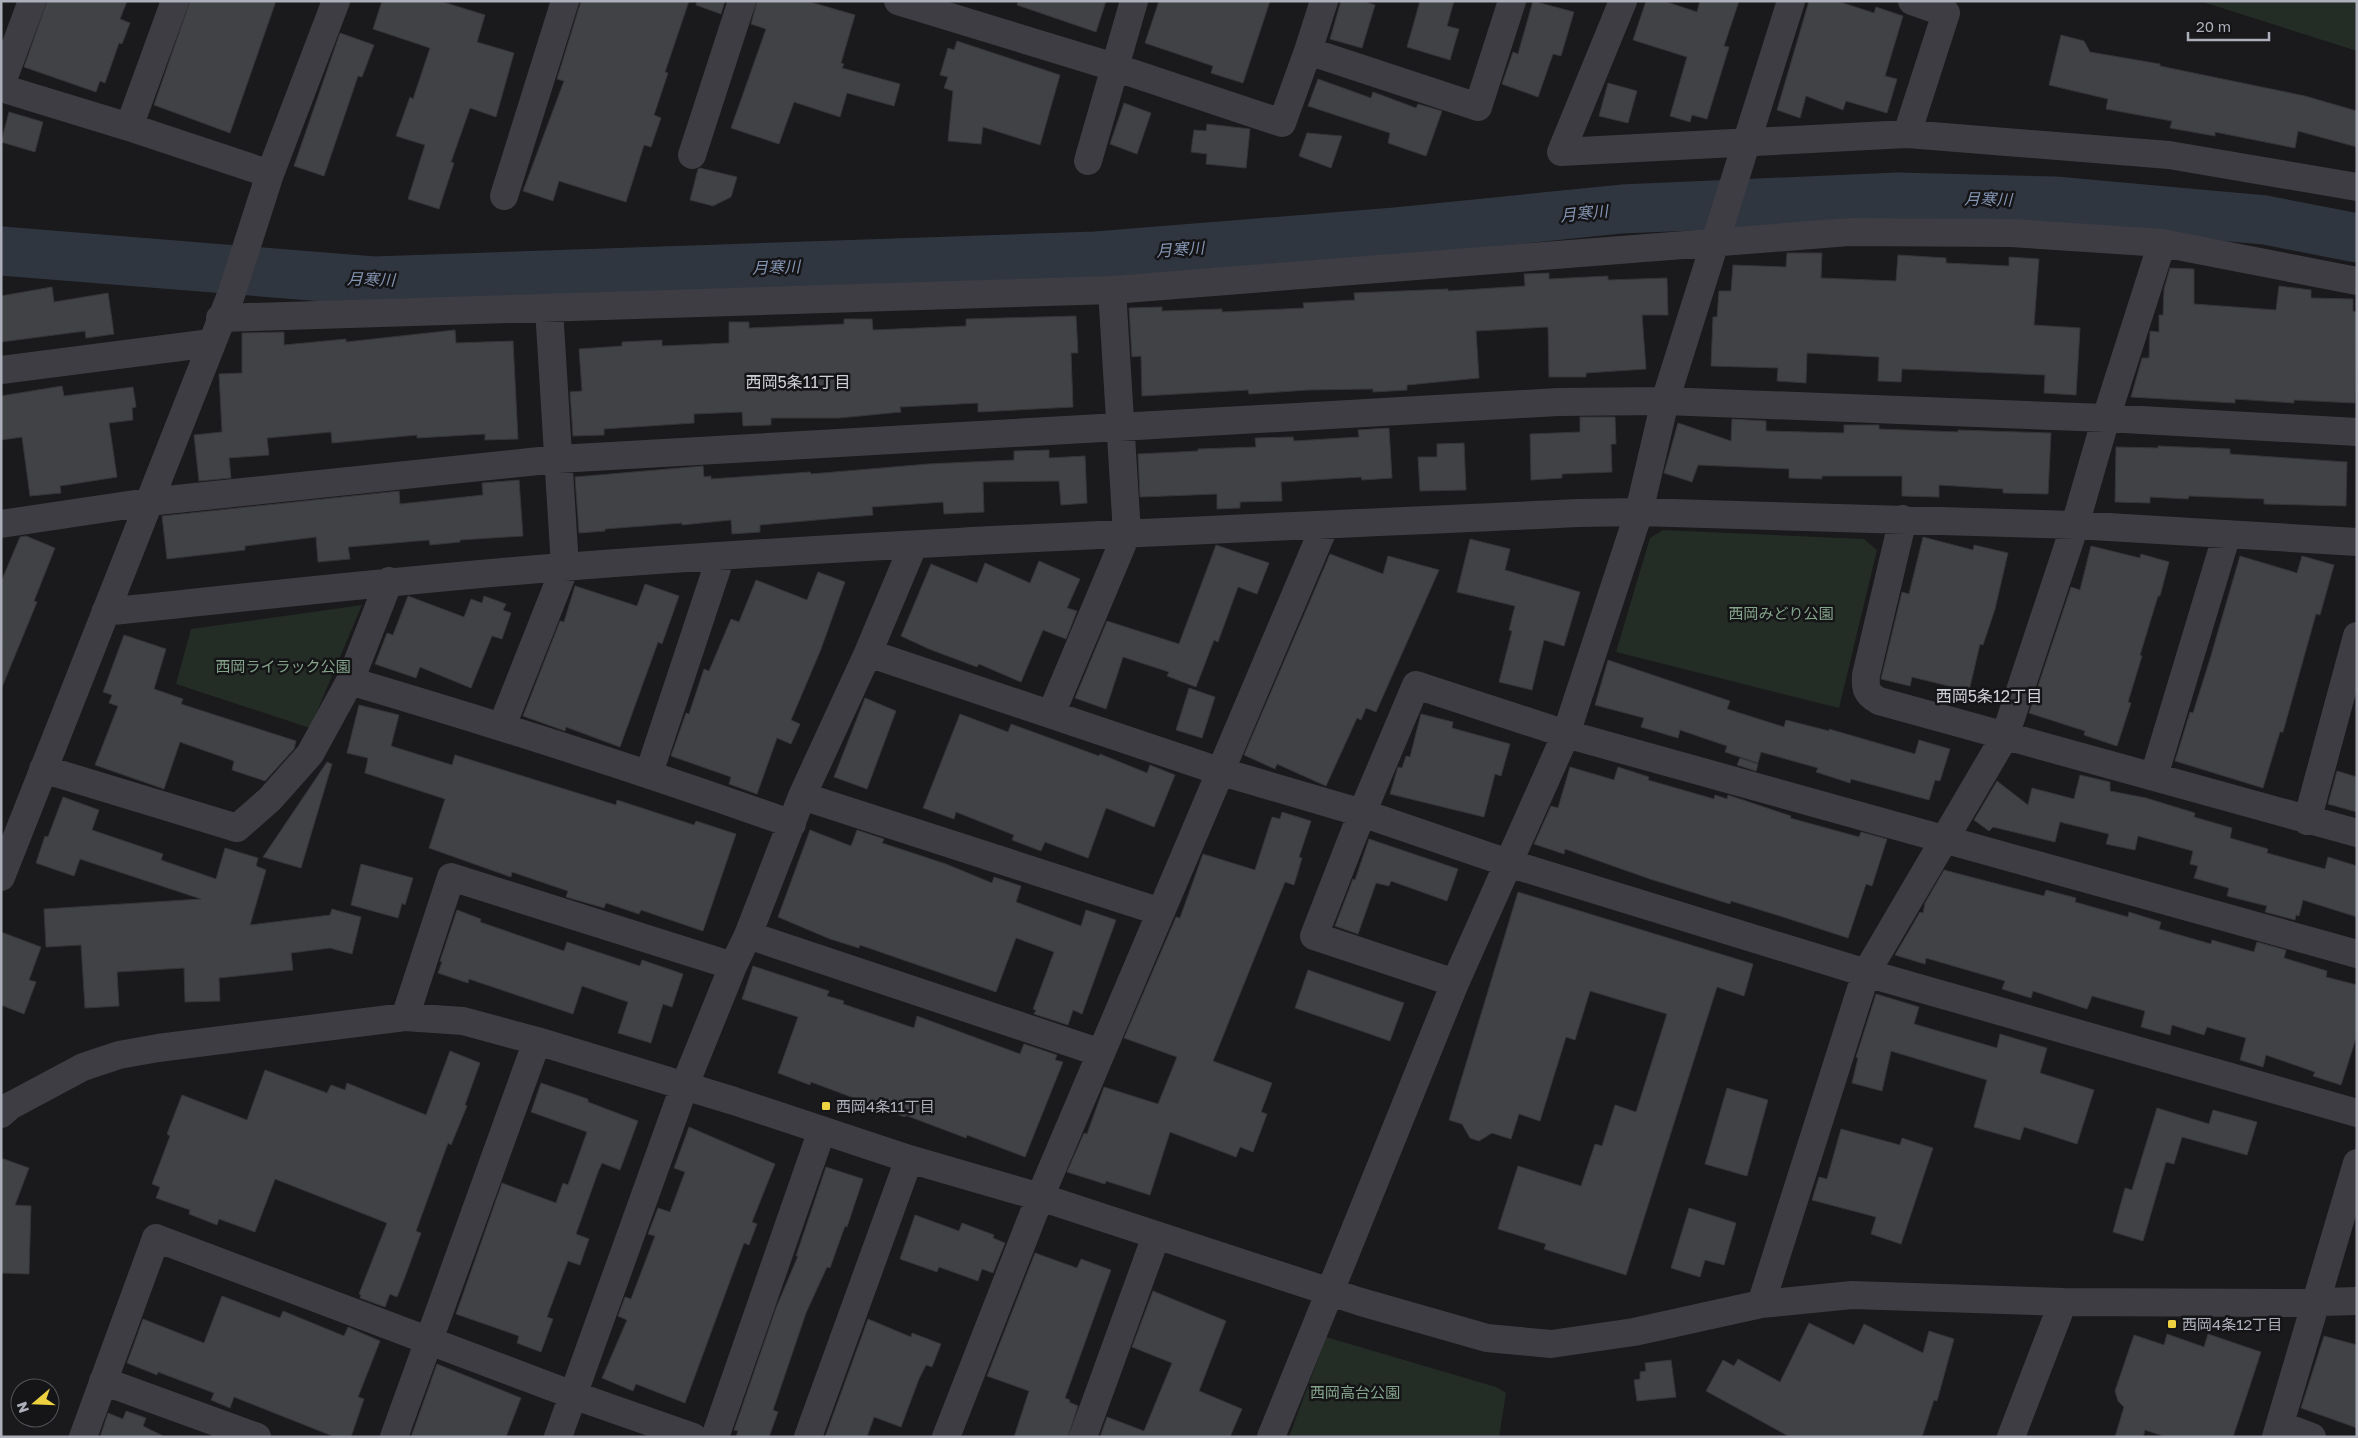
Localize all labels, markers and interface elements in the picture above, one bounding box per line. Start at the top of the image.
scale bar [2188,10,2269,42]
text: 20 m [2196,17,2231,35]
water label: 月寒川 [1964,189,2014,209]
water label: 月寒川 [1559,200,1611,225]
water label: 月寒川 [1155,237,1207,261]
water label: 月寒川 [752,256,802,278]
water label: 月寒川 [347,268,397,290]
district label: 西岡5条11丁目 [746,372,850,392]
park label: 西岡みどり公園 [1728,604,1834,622]
park label: 西岡ライラック公園 [215,657,351,675]
district label: 西岡5条12丁目 [1936,686,2042,706]
place label: 西岡4条11丁目 [836,1097,935,1115]
marker: 西岡4条11丁目 [820,1100,832,1112]
place label: 西岡4条12丁目 [2182,1315,2282,1333]
marker: 西岡4条12丁目 [2166,1318,2178,1330]
north arrow [10,1378,60,1428]
park label: 西岡高台公園 [1310,1383,1400,1401]
text: N [12,1400,32,1415]

